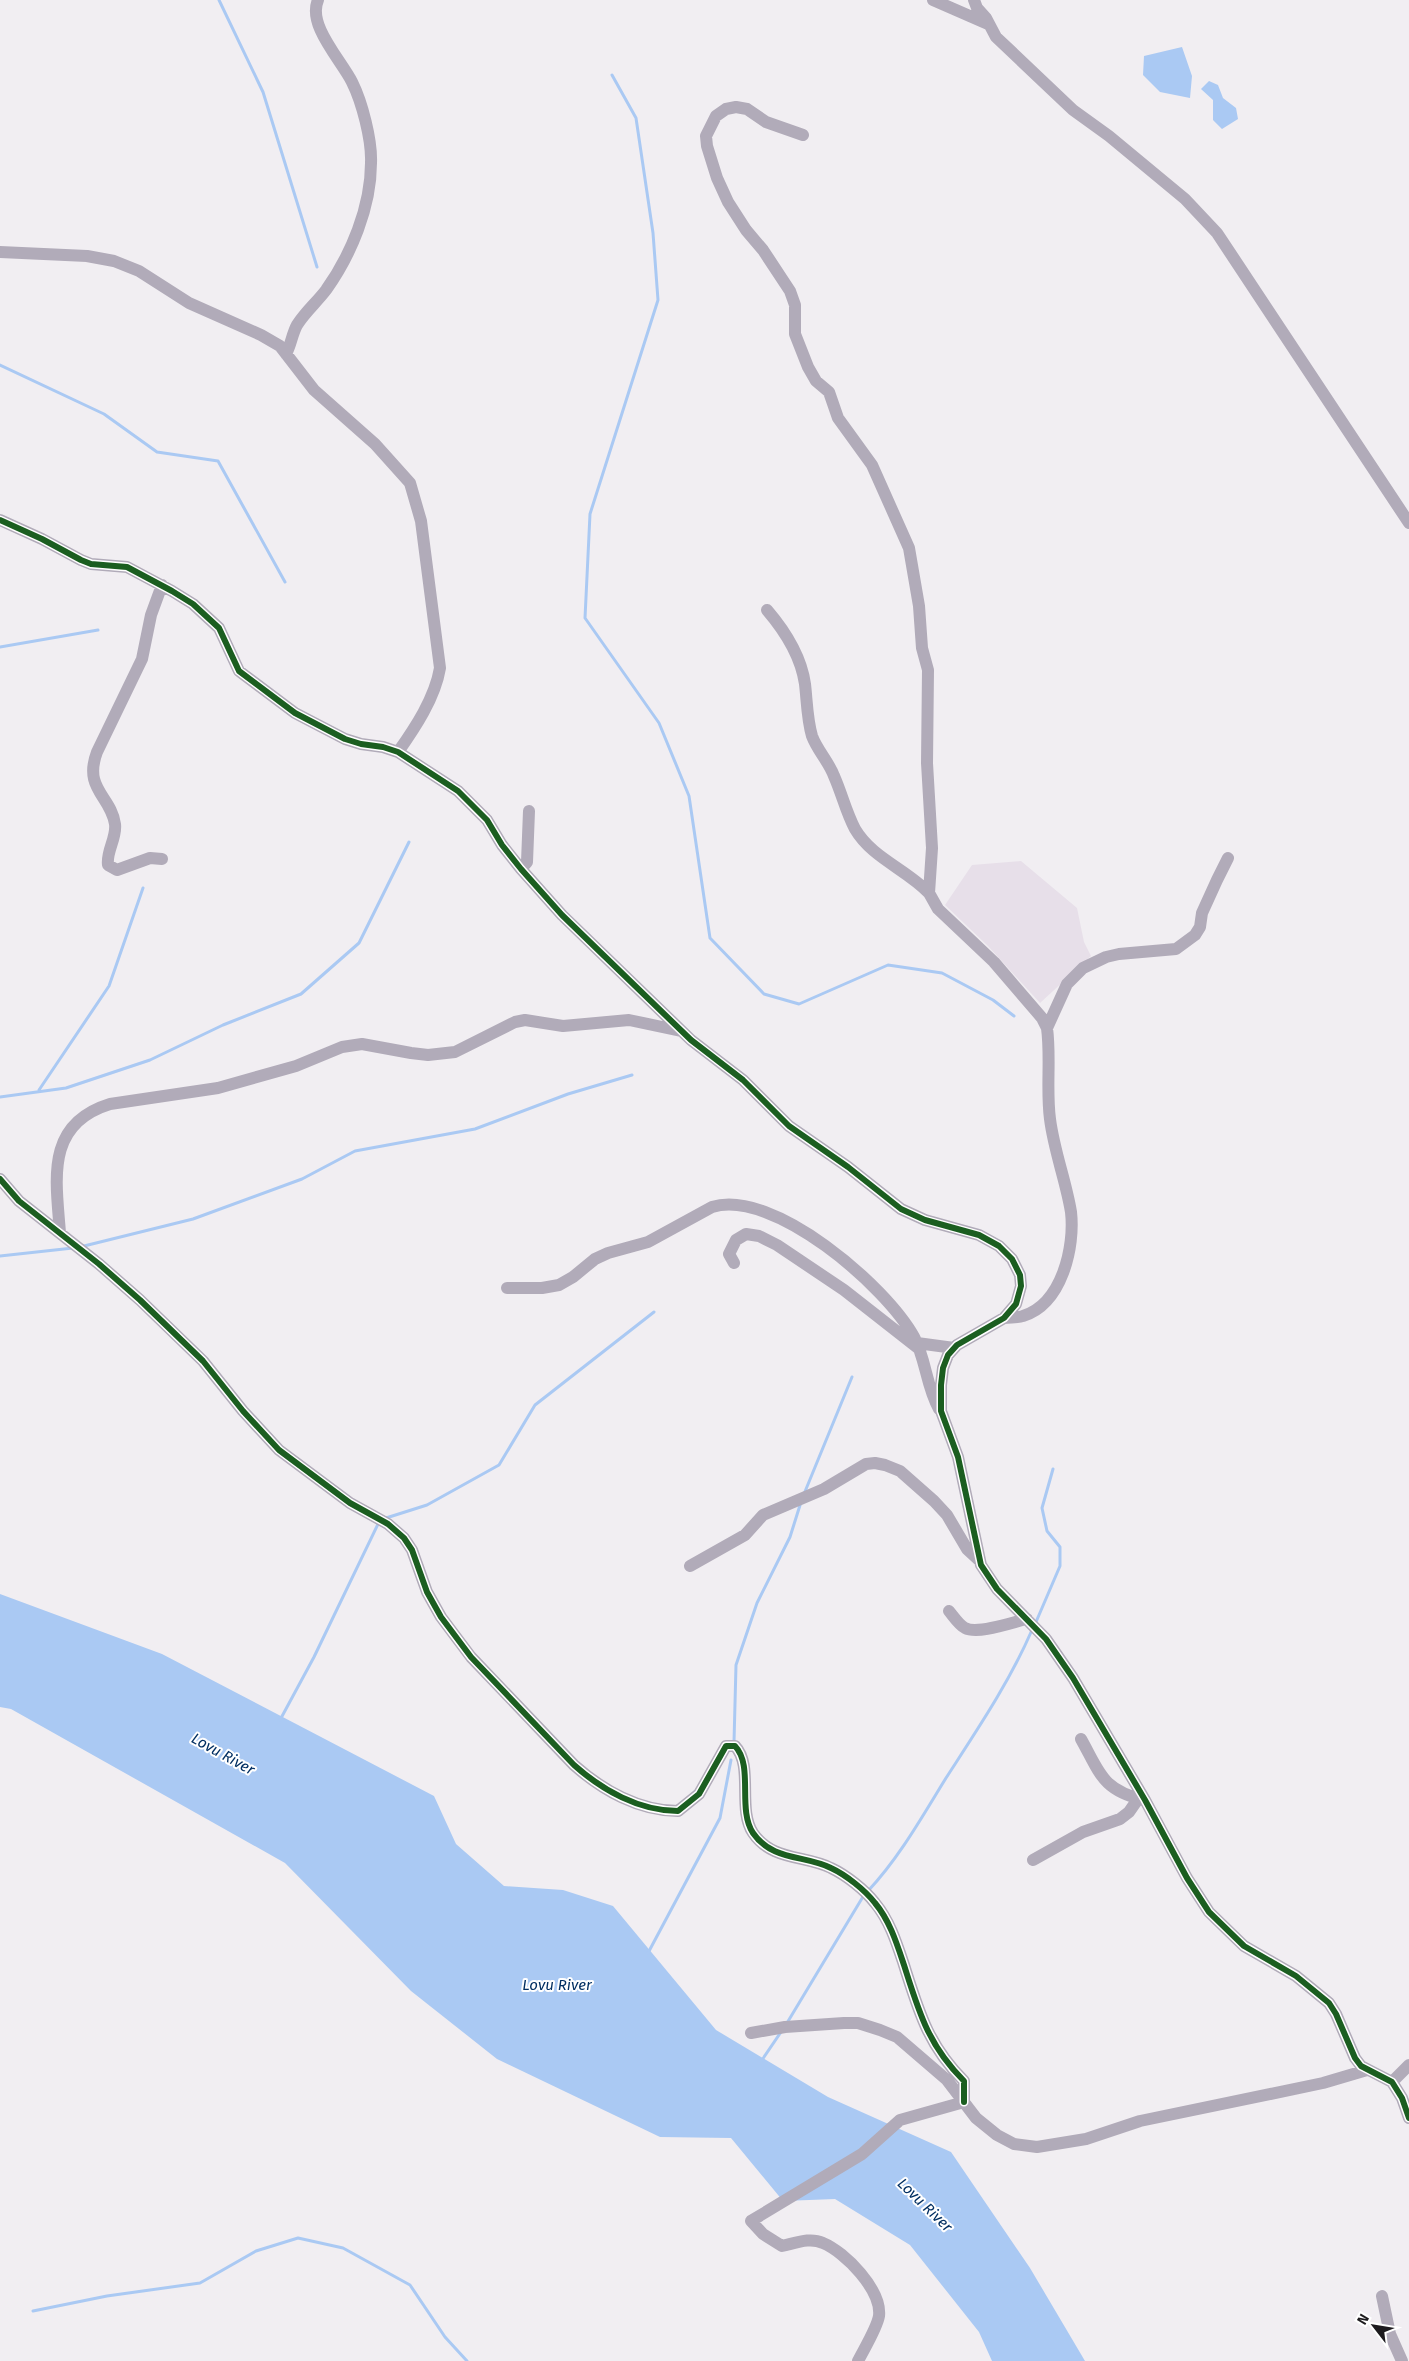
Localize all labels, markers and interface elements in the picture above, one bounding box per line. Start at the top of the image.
water label: Lovu River [188,1729,259,1779]
water label: Lovu River [522,1976,593,1994]
water label: Lovu River [894,2174,957,2236]
north arrow [1349,2301,1399,2351]
text: N [1354,2311,1373,2328]

